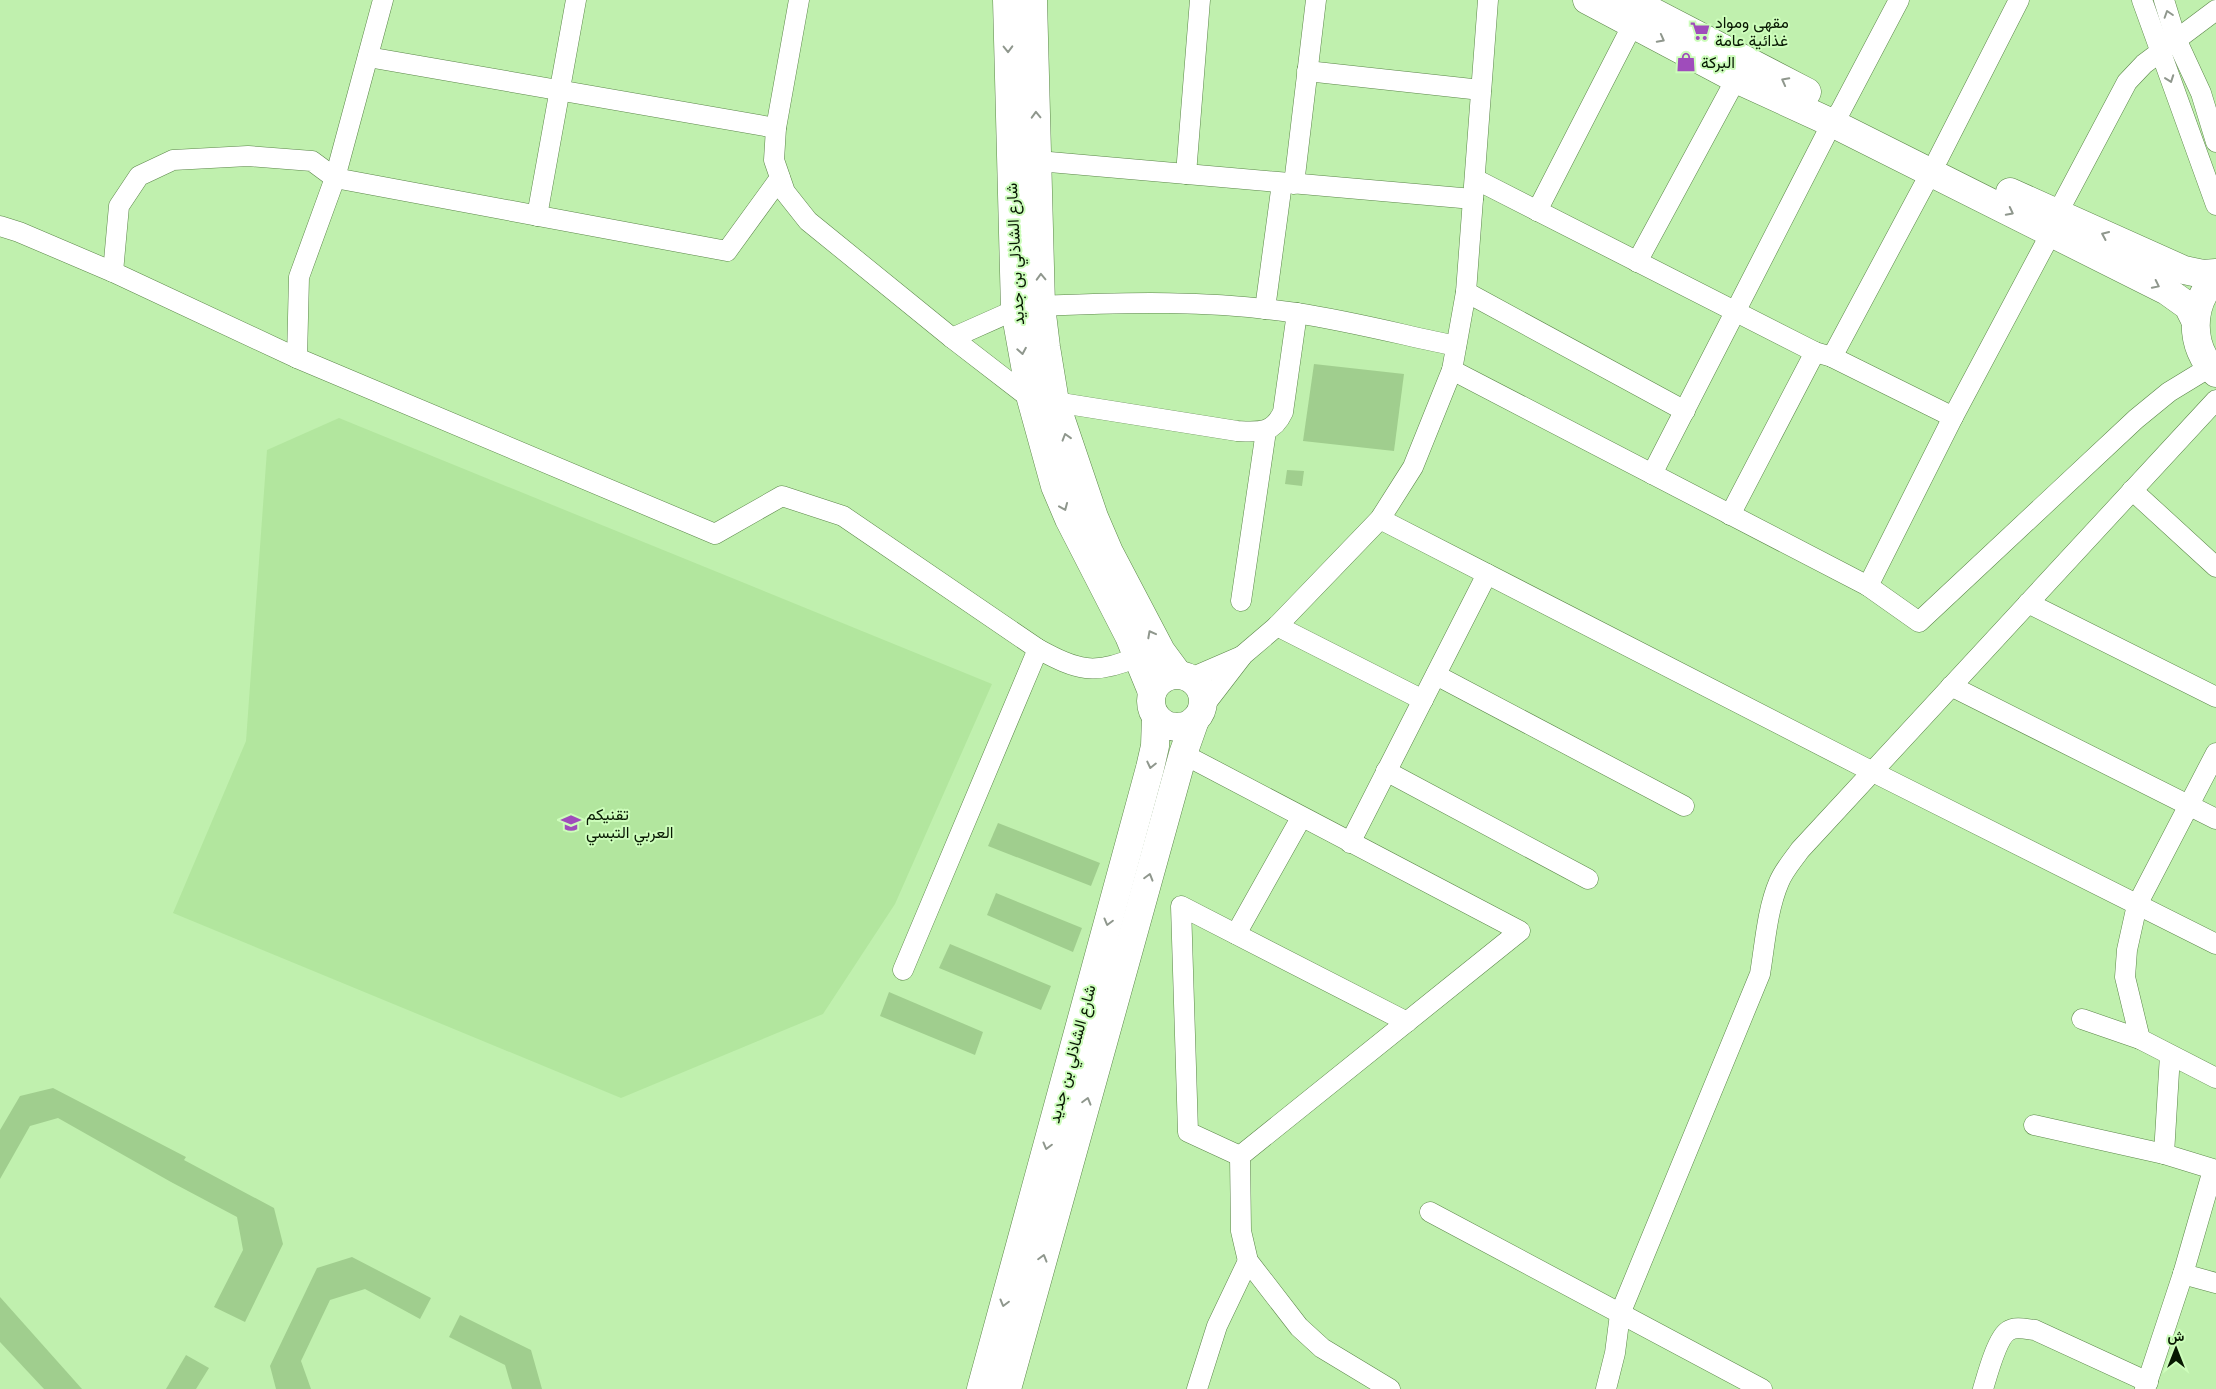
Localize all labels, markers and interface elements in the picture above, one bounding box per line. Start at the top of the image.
one-way arrow [2164,11,2174,19]
place label: مقهى ومواد غذائية عامة [1715,13,1789,50]
supermarket icon: مقهى ومواد غذائية عامة [1689,20,1711,42]
one-way arrow [1656,33,1665,43]
one-way arrow [1003,45,1013,53]
shop icon: البركة [1675,51,1697,73]
place label: البركة [1701,53,1735,73]
one-way arrow [2164,74,2174,83]
one-way arrow [1782,77,1791,87]
one-way arrow [1031,110,1042,118]
street label: شارع الشاذلي بن جديد [1002,182,1032,326]
one-way arrow [2005,206,2014,216]
one-way arrow [2101,231,2110,242]
one-way arrow [1035,273,1046,281]
one-way arrow [2151,279,2160,289]
one-way arrow [1017,346,1027,355]
one-way arrow [1062,433,1072,441]
one-way arrow [1058,502,1069,511]
one-way arrow [1148,630,1158,639]
one-way arrow [1146,761,1157,770]
place label: تقنيكم العربي التبسي [586,805,674,846]
school or university icon: تقنيكم العربي التبسي [560,812,582,834]
one-way arrow [1143,873,1154,882]
one-way arrow [1104,918,1114,926]
street label: شارع الشاذلي بن جديد [1044,983,1103,1126]
one-way arrow [1081,1098,1091,1106]
one-way arrow [1042,1142,1053,1151]
one-way arrow [1038,1254,1048,1262]
one-way arrow [1000,1299,1010,1307]
north arrow [2151,1324,2201,1374]
text: ش [2168,1327,2185,1345]

